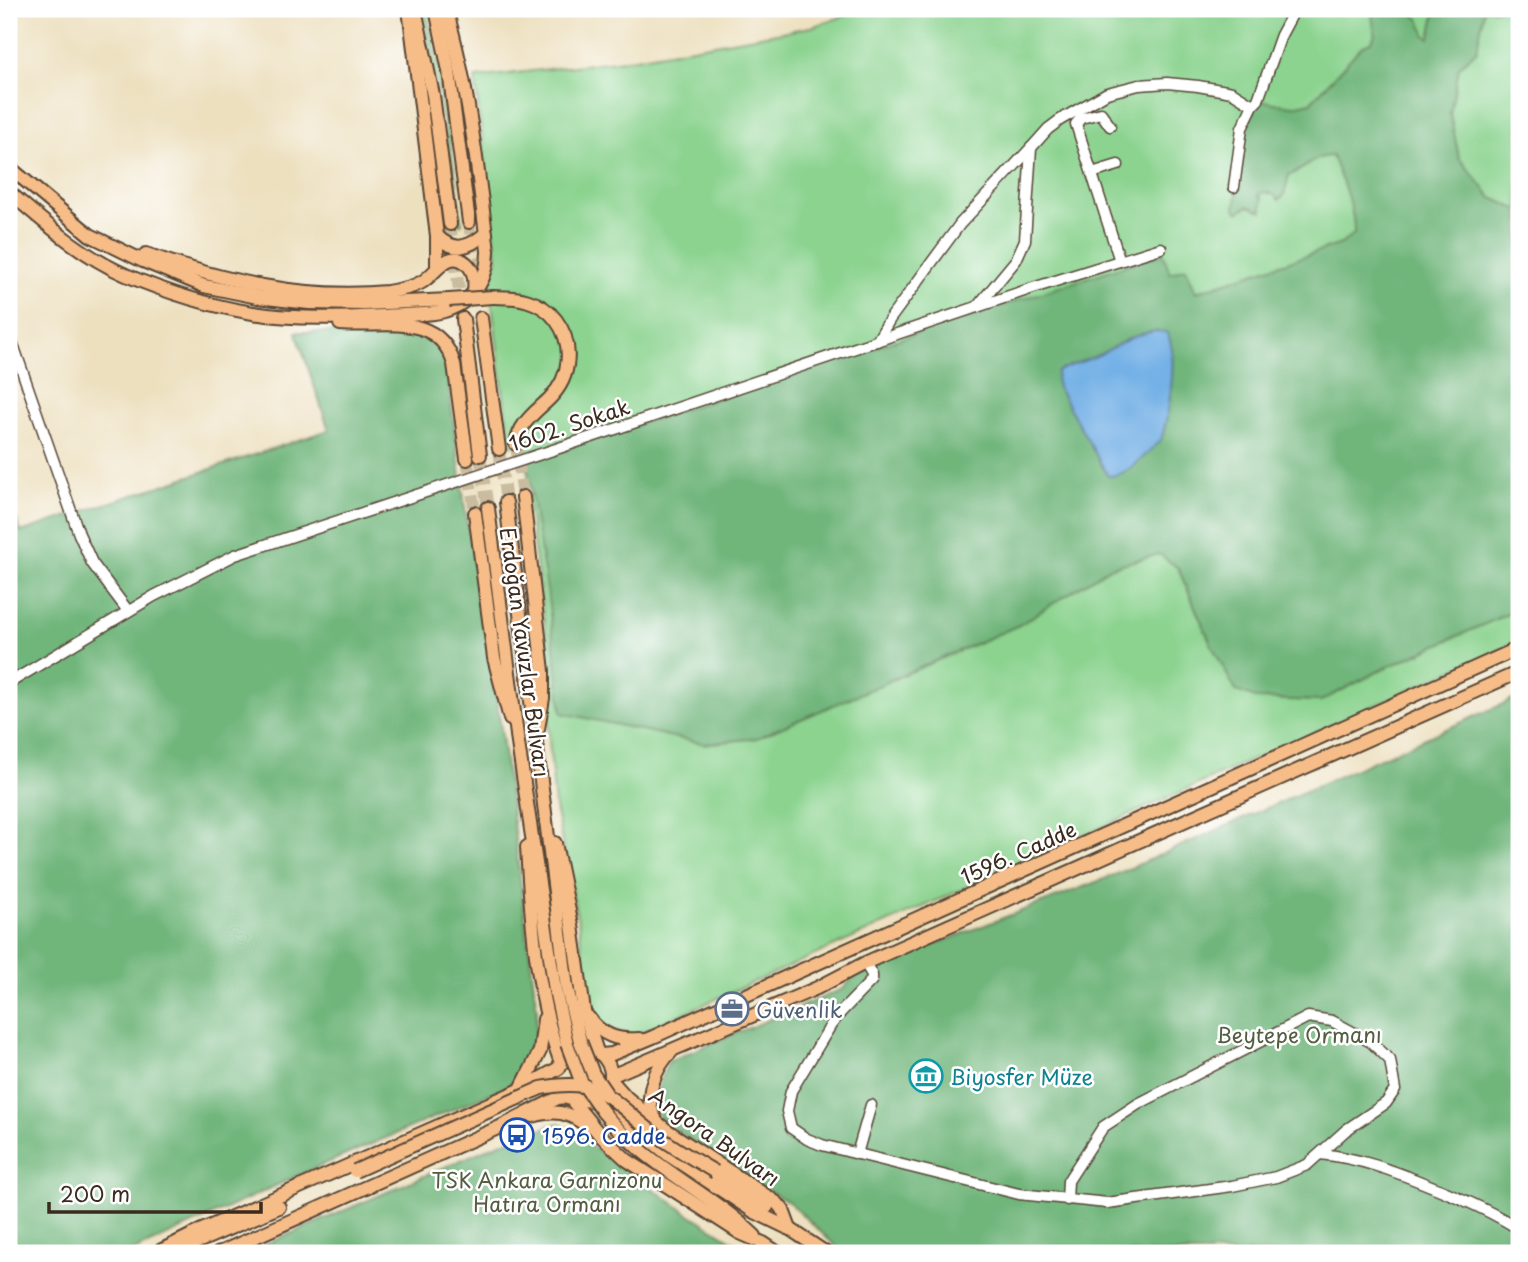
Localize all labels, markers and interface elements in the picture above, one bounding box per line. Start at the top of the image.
street label: 1602. Sokak [504,389,634,459]
street label: Erdoğan Yavuzlar Bulvarı [493,525,559,779]
street label: 1596. Cadde [955,812,1081,892]
office icon: Güvenlik [713,990,751,1028]
place label: Güvenlik [756,993,843,1025]
park label: Beytepe Ormanı [1216,1018,1382,1050]
museum icon: Biyosfer Müze [907,1057,945,1095]
place label: Biyosfer Müze [950,1060,1093,1092]
street label: Angora Bulvarı [643,1079,787,1193]
bus stop icon: 1596. Cadde [498,1116,536,1154]
place label: 1596. Cadde [542,1119,666,1151]
park label: TSK Ankara Garnizonu Hatıra Ormanı [432,1163,662,1219]
scale bar [49,1171,261,1215]
text: 200 m [60,1177,130,1209]

